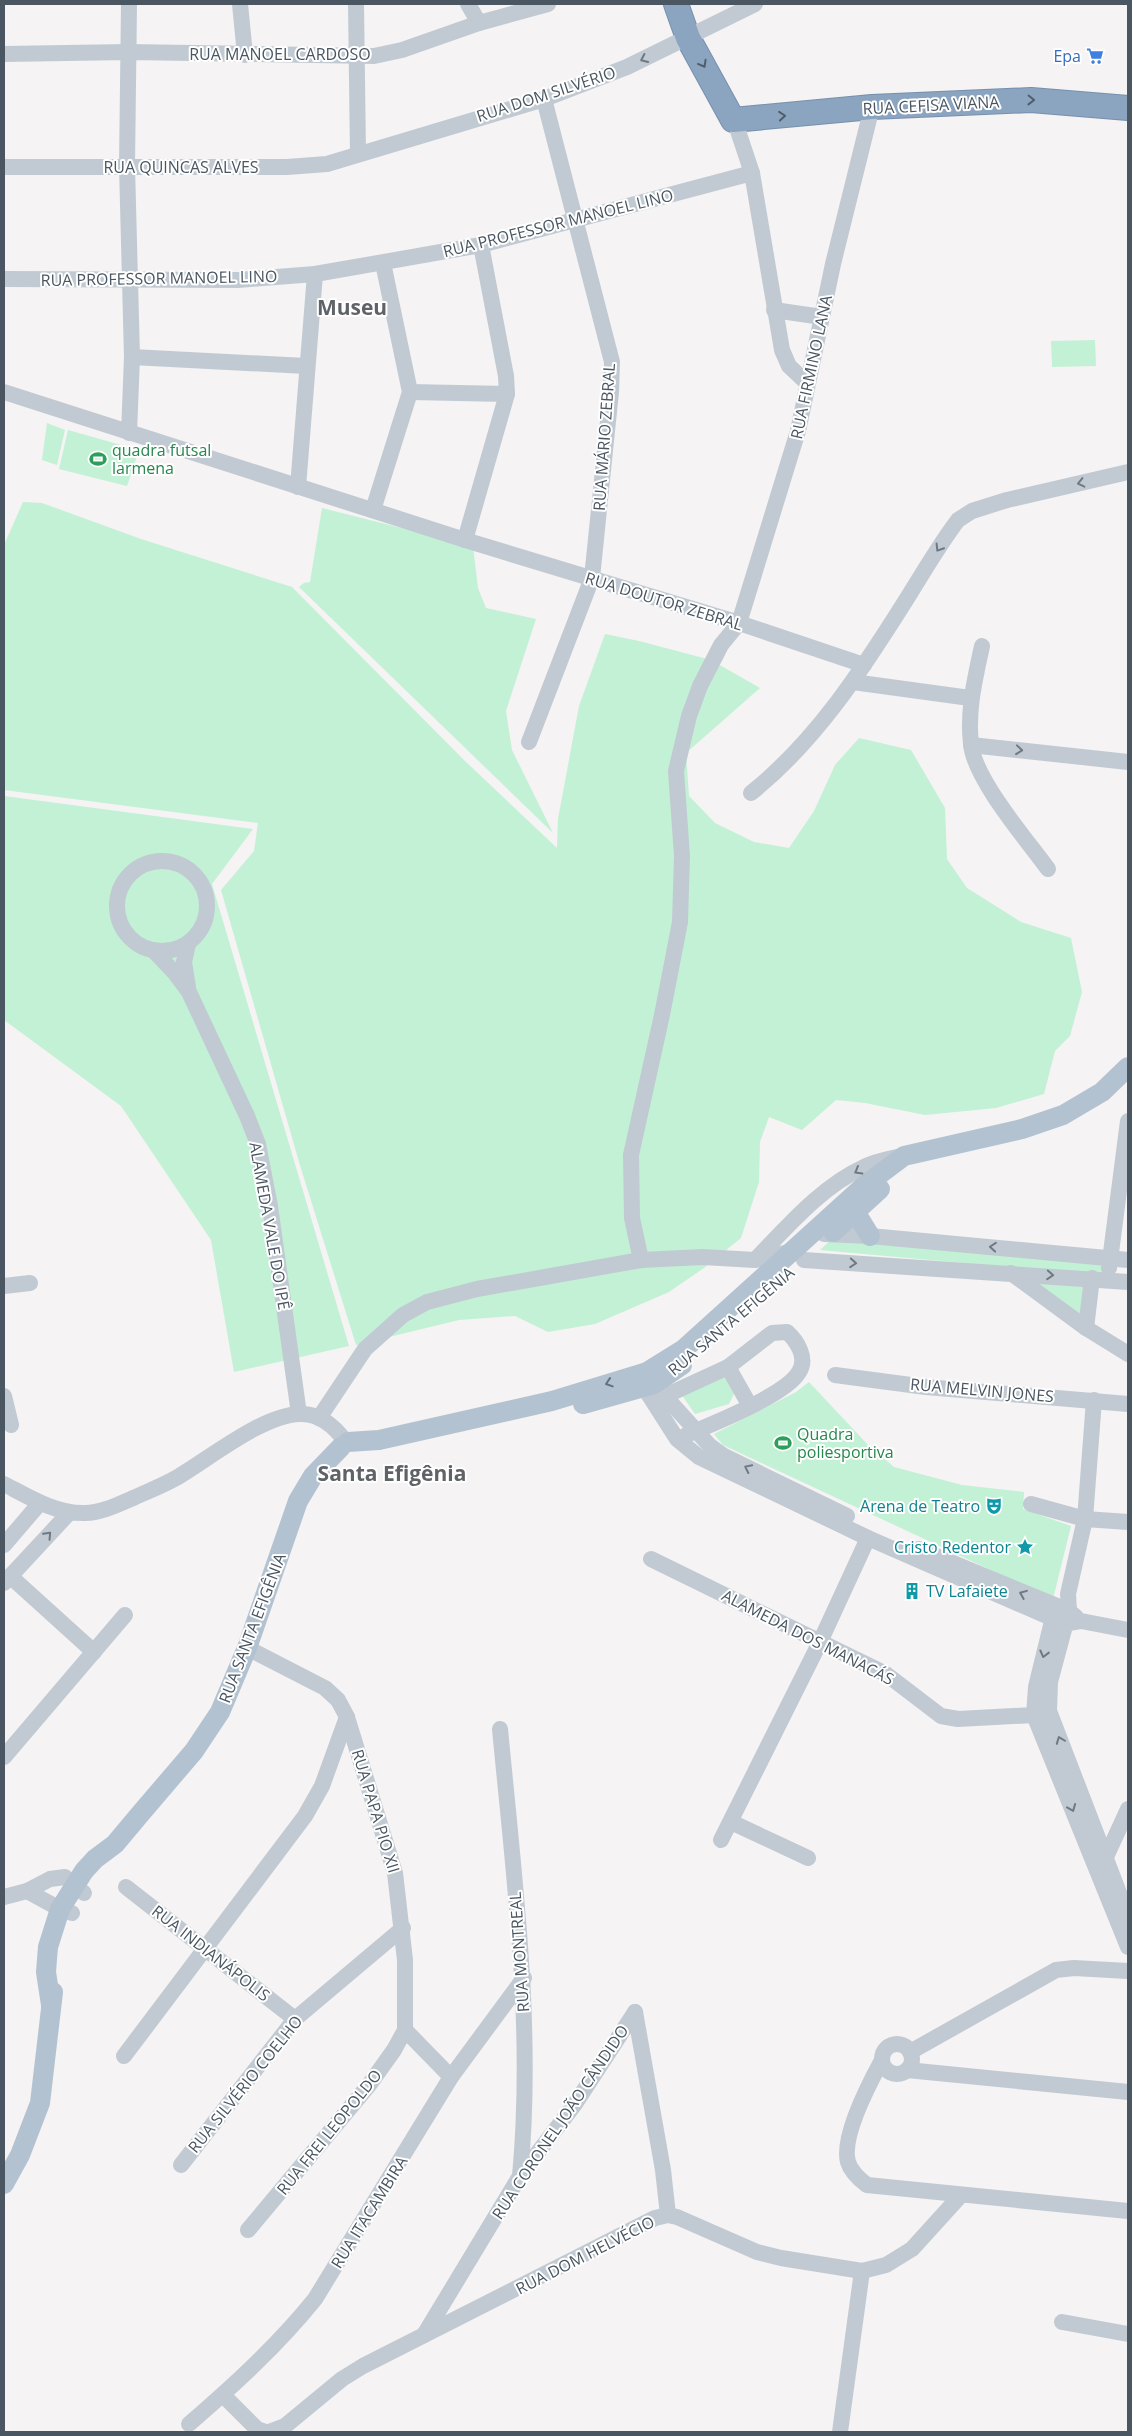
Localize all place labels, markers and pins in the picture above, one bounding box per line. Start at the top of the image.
place label: Epa [1053,45,1081,67]
supermarket icon: Epa [1085,46,1105,66]
place label: quadra futsal larmena [112,439,211,479]
sports icon: quadra futsal larmena [88,449,108,469]
place label: Quadra poliesportiva [797,1423,894,1463]
sports icon: Quadra poliesportiva [773,1433,793,1453]
place label: Arena de Teatro [860,1495,980,1517]
theatre icon: Arena de Teatro [984,1496,1004,1516]
place label: Cristo Redentor [894,1536,1011,1558]
place icon: Cristo Redentor [1015,1537,1035,1557]
place label: TV Lafaiete [926,1580,1008,1602]
building icon: TV Lafaiete [902,1581,922,1601]

